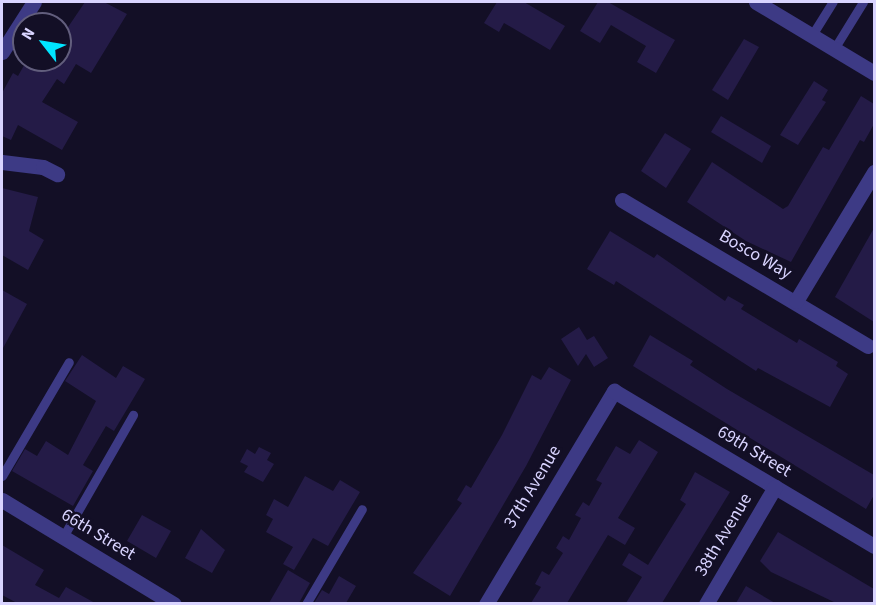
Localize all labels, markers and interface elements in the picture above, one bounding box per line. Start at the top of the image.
north arrow [12,12,72,72]
text: N [16,24,40,44]
street label: Bosco Way [715,226,795,284]
street label: 69th Street [713,422,795,482]
street label: 37th Avenue [500,442,566,532]
street label: 38th Avenue [691,490,757,580]
street label: 66th Street [57,505,139,565]

